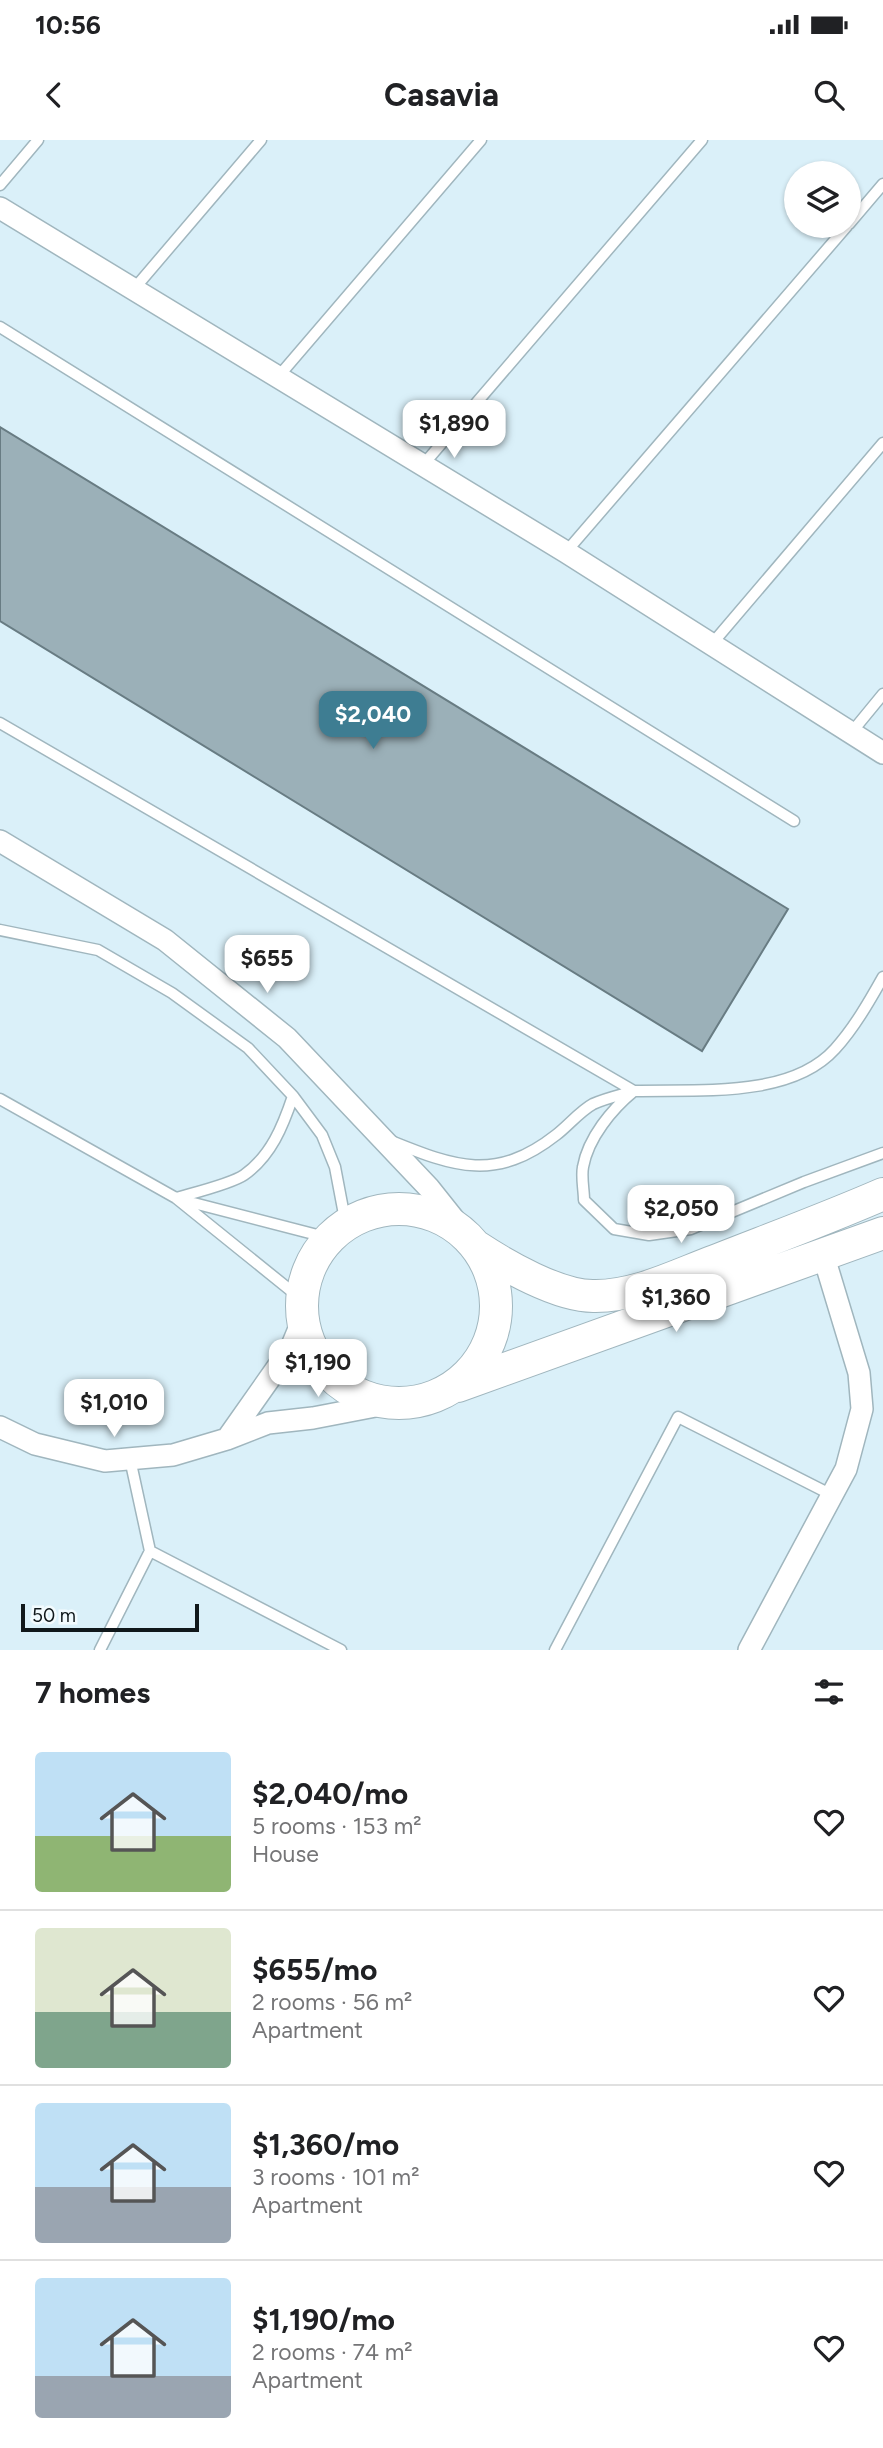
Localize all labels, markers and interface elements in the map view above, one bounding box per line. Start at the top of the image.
text: 10:56 [35,9,101,41]
icon: back [35,76,73,114]
text: Casavia [384,76,499,114]
icon: search [810,76,848,114]
map controls [784,161,861,238]
button: layers [784,161,861,238]
pin: $1,890 [397,400,511,460]
text: $1,890 [419,409,489,437]
pin: $2,040 [316,692,430,751]
text: $2,040 [335,700,411,728]
pin: $655 [226,936,308,995]
text: $655 [241,944,293,972]
pin: $2,050 [624,1186,738,1245]
text: $2,050 [643,1194,719,1222]
pin: $1,360 [619,1274,733,1334]
text: $1,360 [641,1283,711,1311]
pin: $1,190 [261,1340,375,1399]
text: $1,190 [285,1348,351,1376]
pin: $1,010 [57,1380,171,1439]
text: $1,010 [80,1388,148,1416]
scale bar [21,1601,200,1633]
text: 50 m [32,1604,76,1627]
icon: filters [810,1673,848,1711]
text: 7 homes [35,1674,150,1711]
text: $2,040/mo [252,1775,408,1812]
icon: home [91,1780,175,1864]
icon: heart [810,1803,848,1841]
text: 5 rooms · 153 m² [252,1812,422,1840]
text: House [252,1840,319,1868]
text: $655/mo [252,1951,377,1988]
icon: home [91,1956,175,2040]
icon: heart [810,1979,848,2017]
text: 2 rooms · 56 m² [252,1988,412,2016]
text: Apartment [252,2016,363,2044]
text: $1,360/mo [252,2126,399,2163]
icon: home [91,2131,175,2215]
icon: heart [810,2154,848,2192]
text: 3 rooms · 101 m² [252,2163,419,2191]
text: Apartment [252,2191,363,2219]
text: $1,190/mo [252,2301,395,2338]
icon: home [91,2306,175,2390]
icon: heart [810,2329,848,2367]
text: 2 rooms · 74 m² [252,2338,413,2366]
text: Apartment [252,2366,363,2394]

